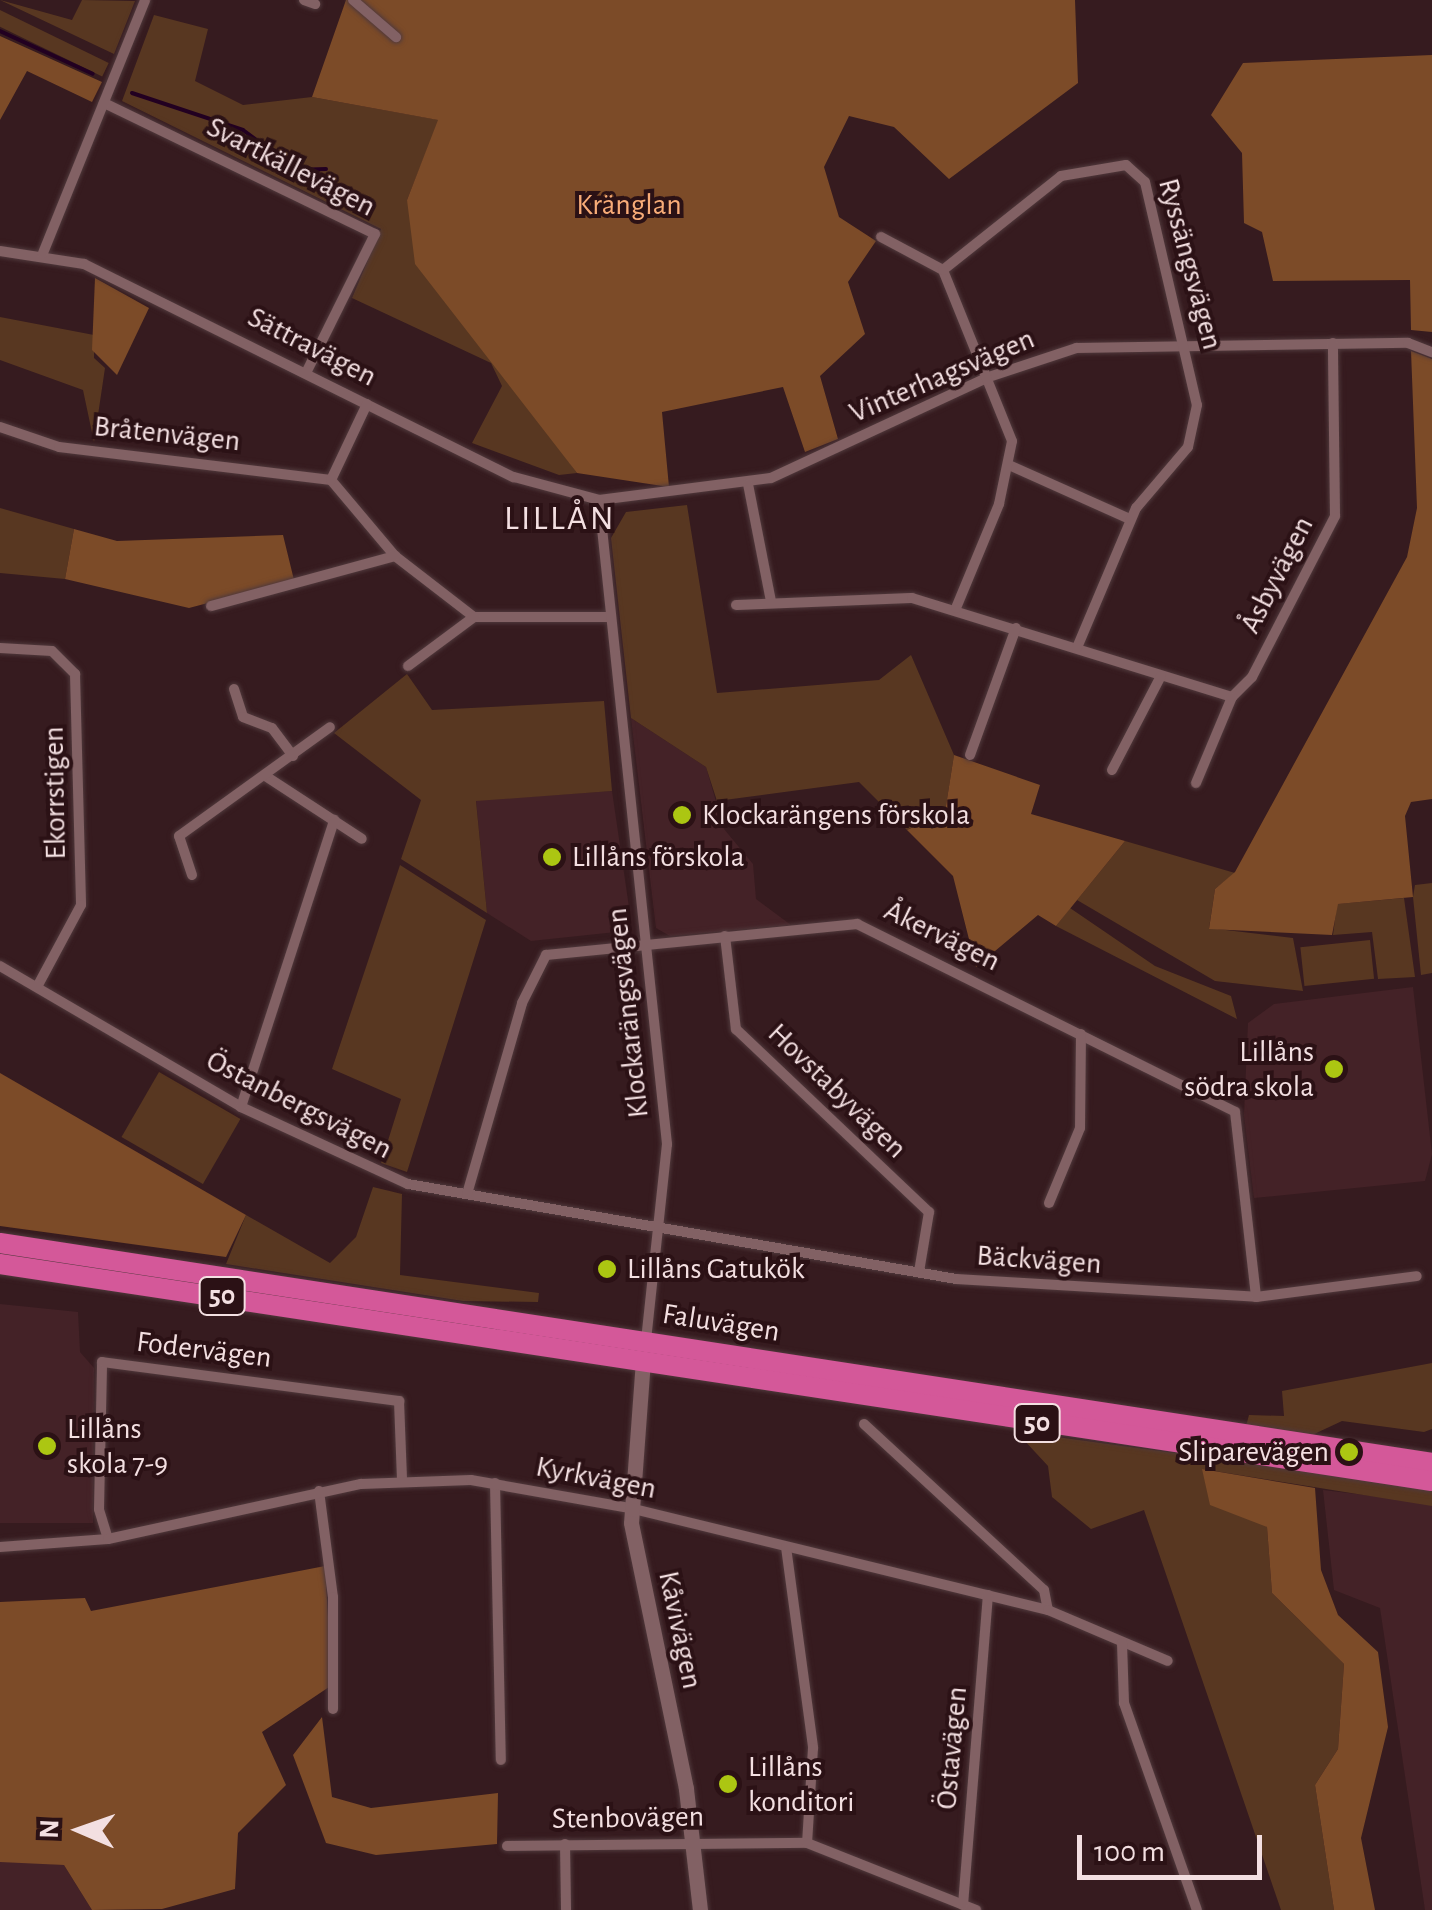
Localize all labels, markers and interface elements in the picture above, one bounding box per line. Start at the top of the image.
street label: Svartkällevägen [201,109,381,225]
street label: Ryssängsvägen [1150,174,1230,354]
park label: Kränglan [576,187,682,223]
street label: Sättravägen [242,299,382,395]
street label: Vinterhagsvägen [844,321,1040,431]
street label: Bråtenvägen [92,408,242,460]
district label: LILLÅN [504,498,616,540]
street label: Åsbyvägen [1232,511,1322,639]
street label: Ekorrstigen [36,726,74,860]
place label: Klockarängens förskola [702,797,970,833]
marker: Klockarängens förskola [671,804,693,826]
place label: Lillåns förskola [572,839,745,875]
marker: Lillåns förskola [541,846,563,868]
street label: Åkervägen [878,893,1006,979]
street label: Klockarängsvägen [599,906,657,1120]
street label: Hovstabyvägen [760,1016,914,1166]
place label: Lillåns södra skola [1184,1034,1314,1104]
street label: Östanbergsvägen [200,1043,398,1167]
marker: Lillåns södra skola [1323,1058,1345,1080]
street label: Bäckvägen [975,1238,1103,1282]
place label: Lillåns Gatukök [627,1251,805,1287]
marker: Lillåns Gatukök [596,1258,618,1280]
road number: 50 [197,1273,247,1319]
street label: Faluvägen [660,1296,782,1350]
street label: Fodervägen [134,1324,274,1376]
road number: 50 [1012,1400,1062,1446]
place label: Lillåns skola 7-9 [67,1411,168,1482]
place label: Sliparevägen [1178,1434,1329,1470]
marker: Lillåns skola 7-9 [36,1435,58,1457]
marker: Sliparevägen [1338,1441,1360,1463]
street label: Kyrkvägen [533,1449,659,1507]
street label: Kåvivägen [650,1568,710,1692]
street label: Östavägen [929,1685,975,1811]
place label: Lillåns konditori [748,1749,854,1820]
marker: Lillåns konditori [717,1773,739,1795]
north arrow [30,1780,130,1880]
street label: Stenbovägen [552,1799,704,1837]
scale bar [1082,1815,1267,1877]
text: N [36,1819,64,1839]
text: 100 m [1094,1837,1165,1867]

